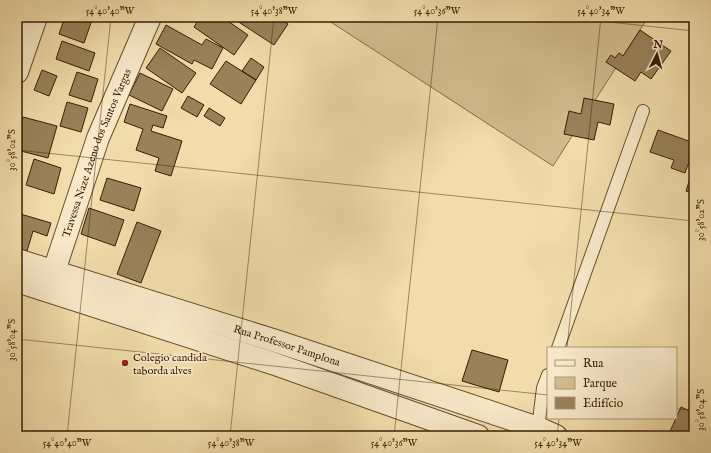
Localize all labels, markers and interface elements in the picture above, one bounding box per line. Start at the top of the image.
text: 54°40'40"W [86,5,135,18]
text: 54°40'38"W [251,5,298,18]
text: 54°40'36"W [414,5,461,18]
text: 54°40'34"W [577,5,625,18]
north arrow [637,34,677,74]
text: N [651,37,664,53]
street label: Travessa Naze Azeno dos Santos Vargas [60,67,135,240]
text: 30°58'02"S [6,129,19,171]
text: 30°58'02"S [695,199,708,241]
text: 30°58'04"S [6,319,19,361]
street label: Rua Professor Pamplona [231,322,342,370]
legend [547,347,677,419]
place label: Colegio candida taborda alves [133,351,207,378]
text: Rua [583,356,604,371]
marker: Colegio candida taborda alves [120,358,130,368]
text: Parque [583,376,618,392]
text: 30°58'04"S [695,389,708,431]
text: Edifício [583,396,624,411]
text: 54°40'40"W [43,437,92,450]
text: 54°40'38"W [208,437,255,450]
text: 54°40'36"W [371,437,418,450]
text: 54°40'34"W [534,437,582,450]

